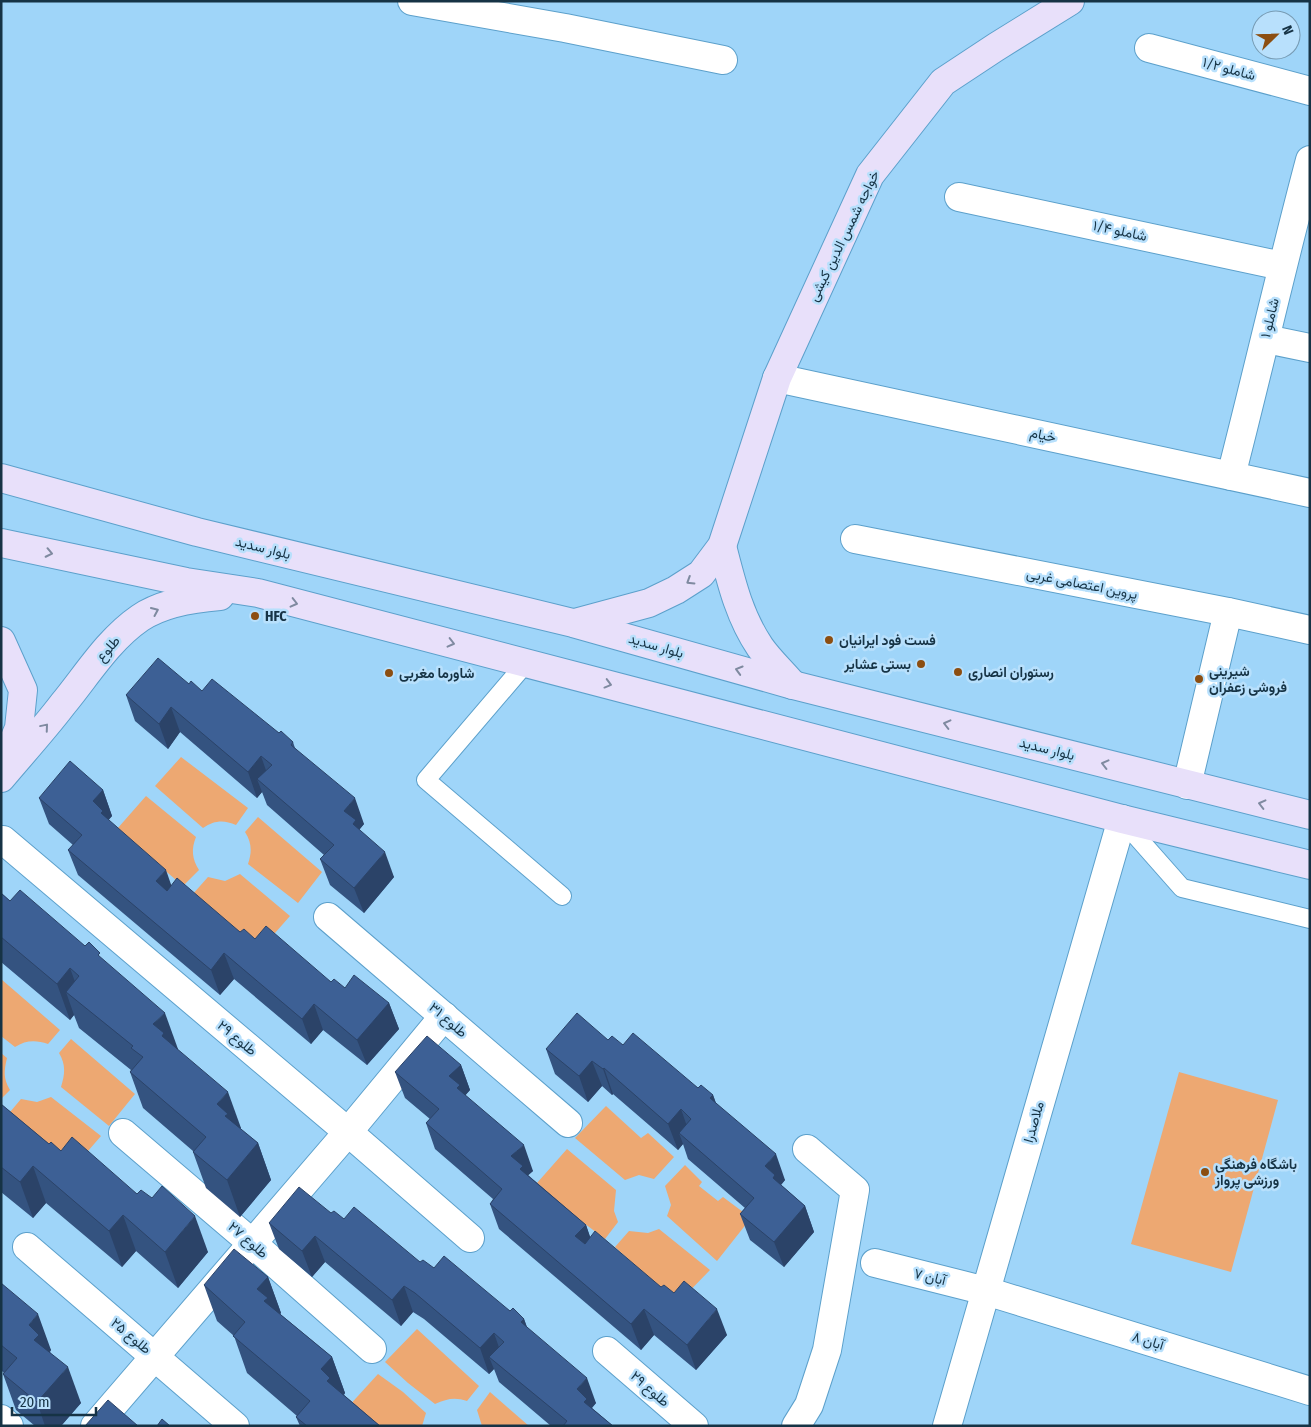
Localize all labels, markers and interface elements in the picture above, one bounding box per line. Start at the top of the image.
north arrow [1251,10,1301,60]
text: N [1278,23,1297,37]
street label: شاملو ۱/۲ [1201,54,1257,84]
street label: خواجه شمس الدين كيشی [805,168,883,304]
street label: شاملو ۱/۴ [1091,217,1149,245]
street label: شاملو ۱ [1257,297,1283,339]
street label: خیام [1028,424,1058,446]
street label: بلوار سدید [234,533,292,563]
one-way arrow [44,547,53,558]
street label: پروین اعتصامی غربی [1025,565,1139,604]
one-way arrow [686,575,695,585]
one-way arrow [289,597,297,607]
one-way arrow [150,607,159,617]
place label: HFC [265,608,287,625]
marker: HFC [249,610,261,622]
street label: بلوار سدید [627,630,685,662]
place label: فست فود ایرانیان [839,632,936,649]
street label: طلوع [92,633,125,667]
marker: فست فود ایرانیان [823,634,835,646]
one-way arrow [447,637,456,648]
place label: بستی عشایر [843,656,911,673]
marker: بستی عشایر [915,658,927,670]
place label: شیرینی فروشی زعفران [1209,663,1287,696]
place label: رستوران انصاری [968,664,1054,681]
place label: شاورما مغربی [399,665,474,682]
one-way arrow [736,665,744,675]
marker: رستوران انصاری [952,666,964,678]
marker: شاورما مغربی [383,667,395,679]
marker: شیرینی فروشی زعفران [1193,673,1205,685]
one-way arrow [604,678,613,689]
one-way arrow [943,719,952,730]
one-way arrow [39,724,48,733]
street label: بلوار سدید [1018,734,1076,764]
one-way arrow [1100,759,1109,770]
one-way arrow [1258,799,1267,810]
street label: طلوع ۳۱ [424,999,471,1043]
street label: طلوع ۲۹ [213,1017,260,1061]
street label: ملاصدرا [1020,1099,1048,1145]
place label: باشگاه فرهنگی ورزشی پرواز [1214,1156,1297,1190]
marker: باشگاه فرهنگی ورزشی پرواز [1199,1166,1211,1178]
street label: طلوع ۲۷ [223,1218,271,1263]
street label: آبان ۷ [912,1265,949,1290]
street label: طلوع ۲۵ [106,1314,155,1359]
street label: آبان ۸ [1130,1328,1167,1354]
street label: طلوع ۲۹ [626,1368,673,1412]
scale bar [12,1384,96,1416]
text: 20 m [20,1393,50,1411]

